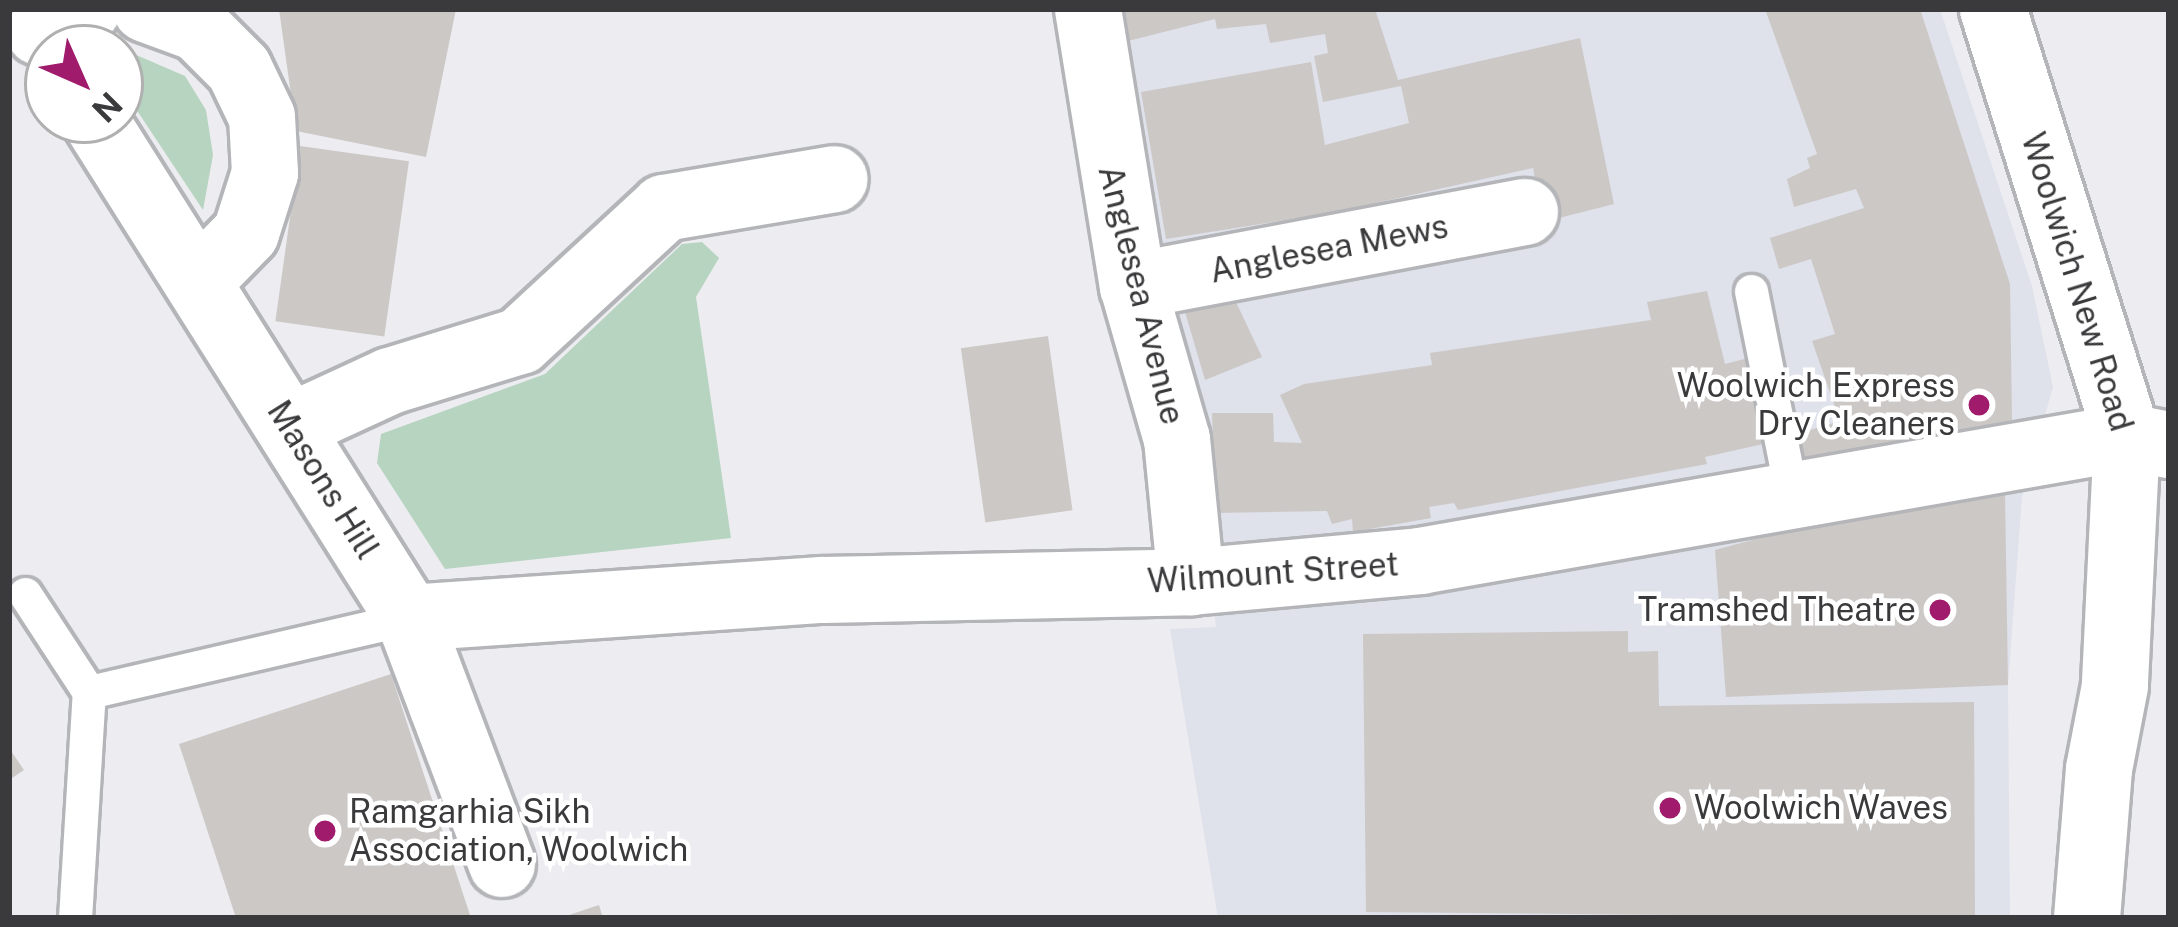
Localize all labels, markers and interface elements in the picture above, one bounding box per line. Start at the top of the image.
north arrow [24,24,144,144]
text: N [85,85,130,130]
street label: Woolwich New Road [2013,128,2141,436]
street label: Anglesea Avenue [1090,161,1192,429]
street label: Anglesea Mews [1207,206,1451,292]
place label: Woolwich Express Dry Cleaners [1677,366,1955,444]
marker: Woolwich Express Dry Cleaners [1966,392,1992,418]
street label: Masons Hill [259,393,387,567]
street label: Wilmount Street [1146,544,1400,602]
place label: Tramshed Theatre [1638,590,1916,630]
marker: Tramshed Theatre [1927,597,1953,623]
place label: Woolwich Waves [1694,788,1949,828]
place label: Ramgarhia Sikh Association, Woolwich [349,792,689,870]
marker: Woolwich Waves [1657,795,1683,821]
marker: Ramgarhia Sikh Association, Woolwich [312,818,338,844]

